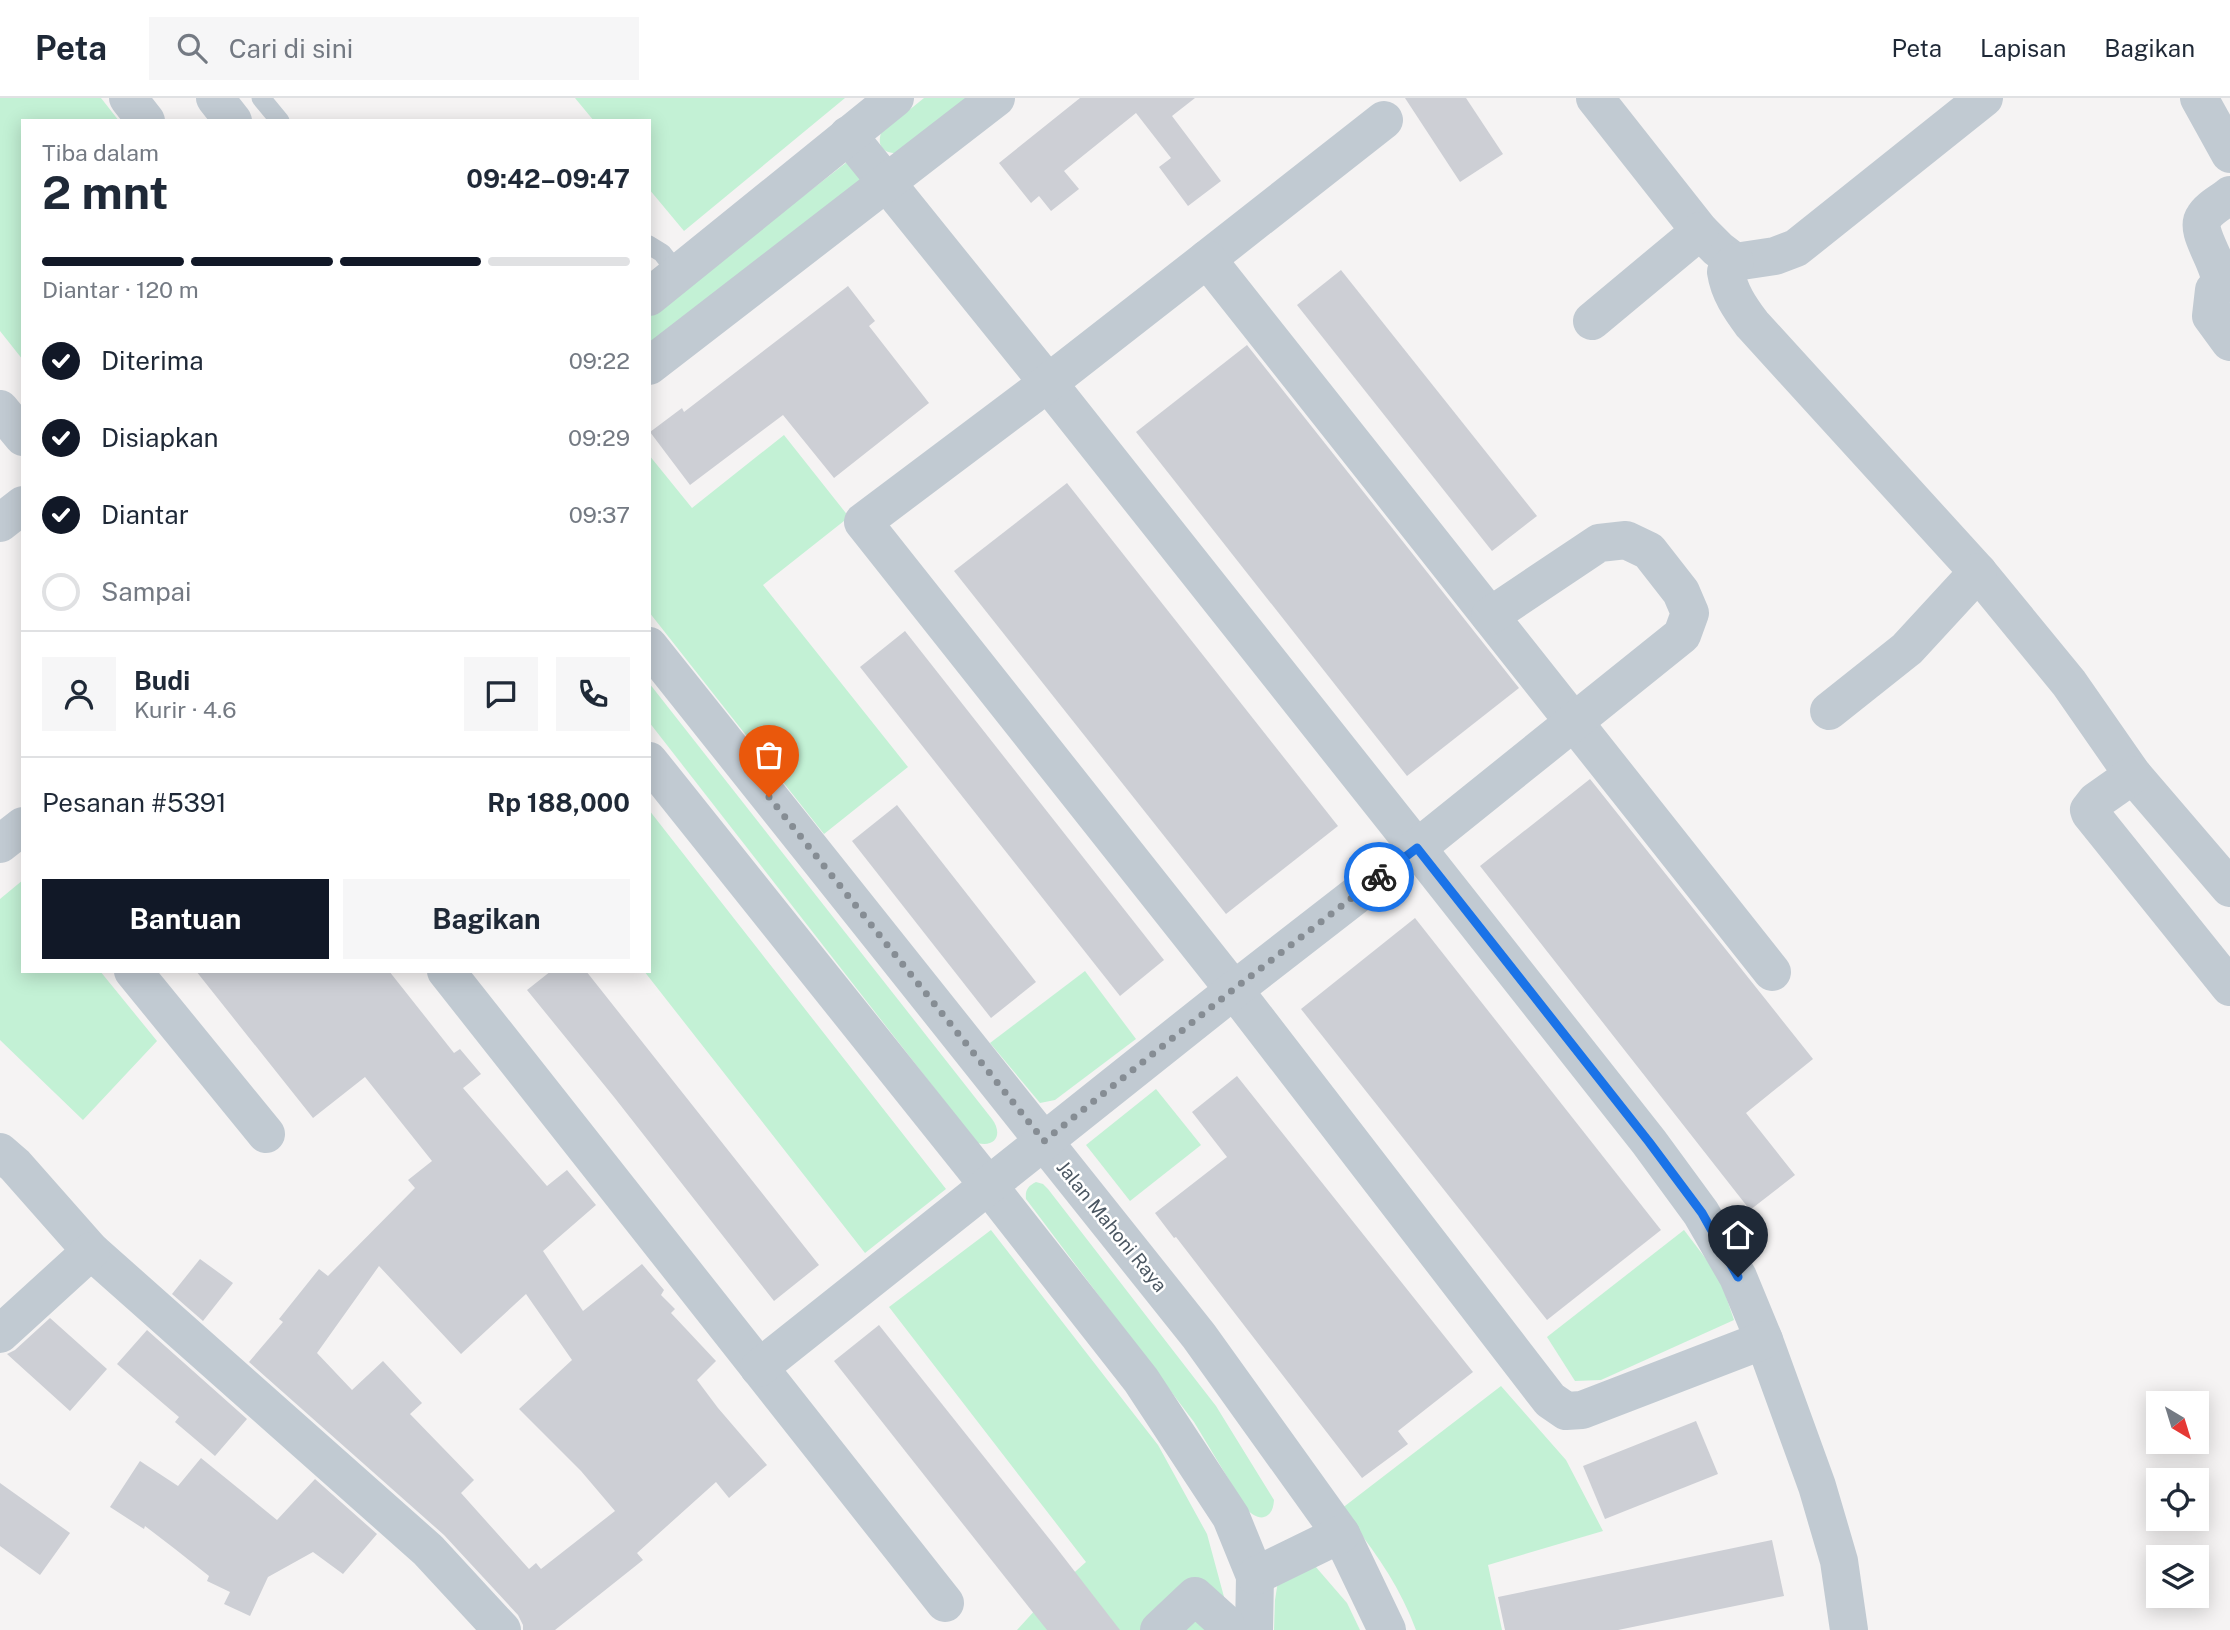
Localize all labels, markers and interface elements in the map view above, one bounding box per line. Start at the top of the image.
search box [149,17,639,80]
text: Peta [35,29,107,67]
icon: search [173,29,211,67]
text: Cari di sini [229,33,353,64]
text: Peta [1891,34,1942,62]
text: Lapisan [1980,34,2066,62]
text: Bagikan [2104,34,2195,62]
text: Tiba dalam [42,139,159,166]
text: 09:42–09:47 [466,163,630,194]
text: 2 mnt [42,165,168,219]
text: Diantar · 120 m [42,276,199,303]
icon: check [42,342,80,380]
text: Diterima [101,345,204,376]
text: 09:22 [569,347,630,374]
icon: check [42,419,80,457]
text: Disiapkan [101,422,219,453]
text: 09:29 [568,424,630,451]
icon: check [42,496,80,534]
text: Diantar [101,499,189,530]
text: 09:37 [569,501,630,528]
text: Sampai [101,576,191,607]
button: person [42,657,116,731]
button: chat [464,657,538,731]
button: phone [556,657,630,731]
text: Budi [134,665,190,696]
text: Kurir · 4.6 [134,696,237,723]
pin [739,725,799,797]
icon: bag [750,736,788,774]
text: Pesanan #5391 [42,787,227,818]
text: Rp 188,000 [487,787,630,818]
courier [1344,842,1414,912]
icon: bike [1360,858,1398,896]
button: Bantuan [42,879,329,959]
button: Bagikan [343,879,630,959]
street label: Jalan Mahoni Raya [1052,1156,1172,1296]
pin [1708,1205,1768,1277]
icon: home [1719,1216,1757,1254]
north arrow [2146,1391,2208,1454]
map controls [2146,1391,2209,1608]
button: locate [2146,1468,2209,1531]
button: layers [2146,1545,2209,1608]

